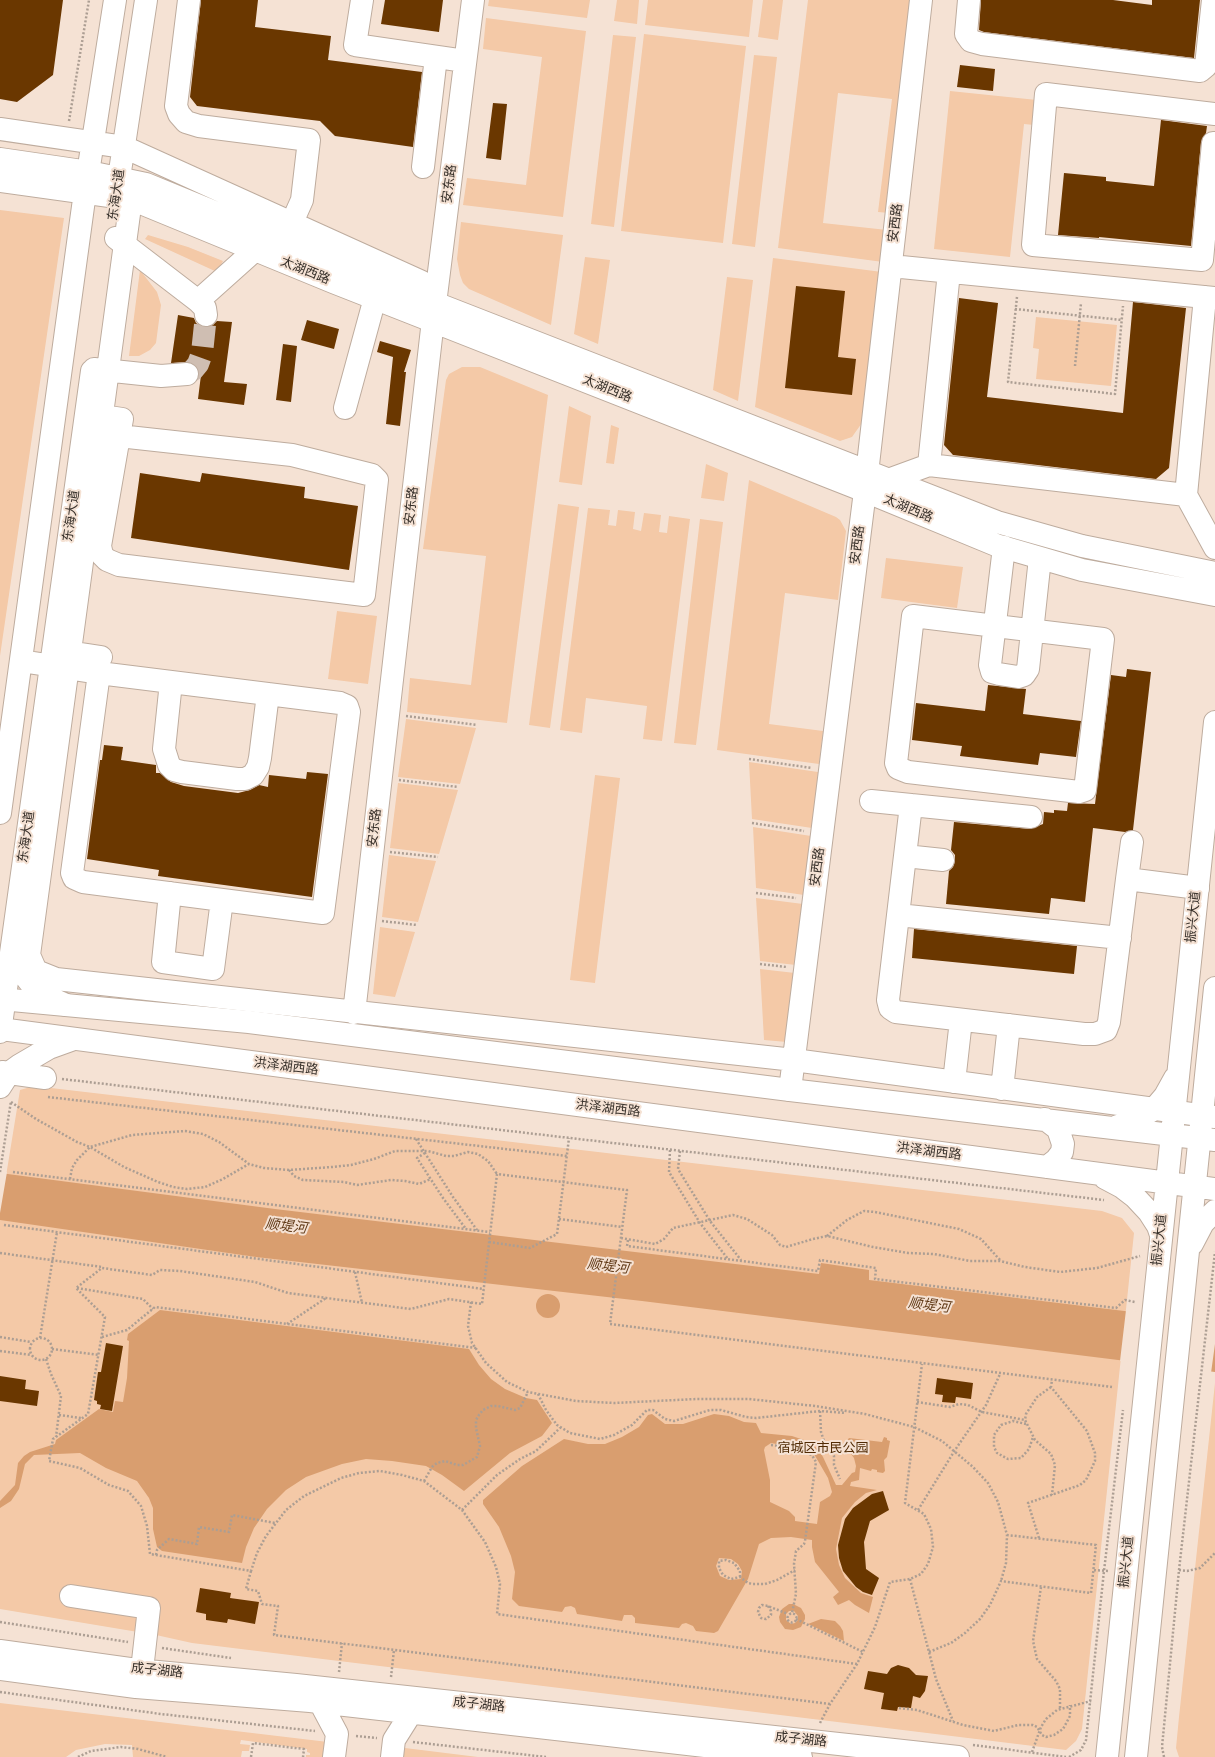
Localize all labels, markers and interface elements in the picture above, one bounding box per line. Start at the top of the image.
street label: 安东路 [440,164,460,204]
street label: 东海大道 [106,168,128,222]
street label: 安西路 [886,203,906,243]
street label: 太湖西路 [278,254,332,288]
street label: 太湖西路 [580,372,634,406]
street label: 安东路 [402,486,422,526]
street label: 东海大道 [61,489,83,543]
street label: 太湖西路 [881,492,935,526]
street label: 安西路 [848,525,868,565]
street label: 安东路 [365,808,385,848]
street label: 东海大道 [16,810,38,864]
street label: 安西路 [808,847,828,887]
street label: 振兴大道 [1184,890,1204,944]
street label: 洪泽湖西路 [253,1055,319,1079]
street label: 洪泽湖西路 [575,1097,641,1121]
street label: 洪泽湖西路 [896,1140,962,1164]
street label: 振兴大道 [1150,1213,1170,1267]
water label: 顺堤河 [264,1216,308,1238]
water label: 顺堤河 [586,1256,630,1278]
water label: 顺堤河 [907,1295,951,1317]
park label: 宿城区市民公园 [778,1441,868,1457]
street label: 振兴大道 [1117,1535,1137,1589]
street label: 成子湖路 [130,1661,184,1681]
street label: 成子湖路 [452,1695,506,1715]
street label: 成子湖路 [774,1730,828,1750]

